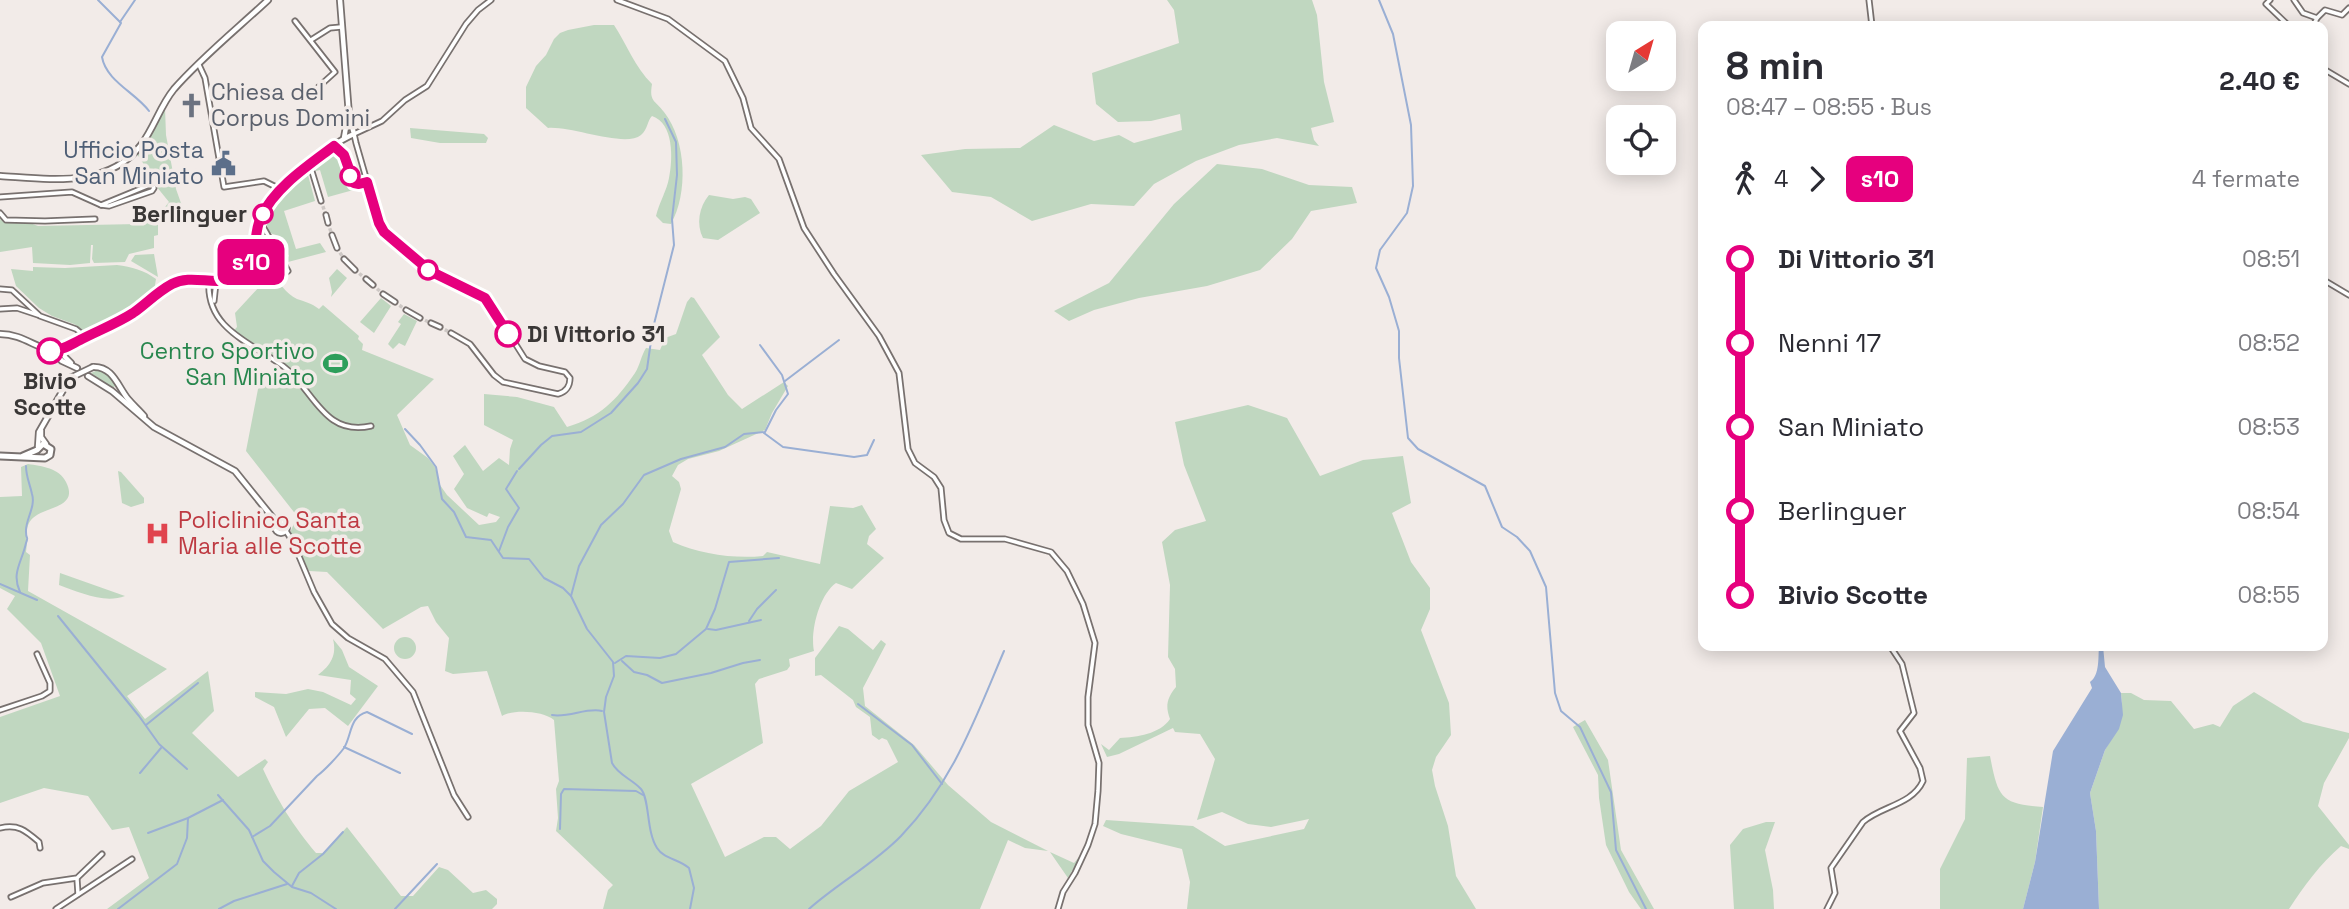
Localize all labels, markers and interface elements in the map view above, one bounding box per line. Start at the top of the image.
north arrow [1606,21,1676,91]
map controls [1606,21,1676,175]
text: 8 min [1726,42,1824,90]
text: 2.40 € [2219,64,2300,98]
place label: Chiesa del Corpus Domini [211,77,370,133]
church icon: Chiesa del Corpus Domini [177,91,205,119]
text: 08:47 – 08:55 · Bus [1726,92,1932,122]
button: locate [1606,105,1676,175]
place label: Ufficio Posta San Miniato [63,135,204,191]
public building icon: Ufficio Posta San Miniato [210,149,238,177]
icon: walk [1726,160,1764,198]
icon: forward [1798,160,1836,198]
text: s10 [1860,163,1899,194]
text: 4 [1774,164,1788,194]
text: 4 fermate [2192,164,2300,194]
unlabelled marker [340,166,360,186]
place label: Berlinguer [132,199,247,229]
marker: Berlinguer [253,204,273,224]
line badge: s10 [211,239,291,285]
text: Di Vittorio 31 [1778,242,1935,276]
text: 08:51 [2242,244,2300,274]
text: s10 [232,246,270,277]
unlabelled marker [418,260,438,280]
place label: Di Vittorio 31 [527,319,666,349]
marker: Di Vittorio 31 [495,321,521,347]
text: Nenni 17 [1778,326,1881,360]
text: 08:52 [2238,328,2300,358]
place label: Centro Sportivo San Miniato [140,336,315,392]
marker: Bivio Scotte [37,338,63,364]
sports icon: Centro Sportivo San Miniato [321,350,349,378]
place label: Bivio Scotte [14,366,86,422]
text: San Miniato [1778,410,1924,444]
text: 08:53 [2237,412,2300,442]
text: Berlinguer [1778,494,1907,528]
text: 08:54 [2237,496,2300,526]
place label: Policlinico Santa Maria alle Scotte [178,505,362,561]
hospital icon: Policlinico Santa Maria alle Scotte [144,519,172,547]
text: Bivio Scotte [1778,578,1928,612]
text: 08:55 [2238,580,2300,610]

